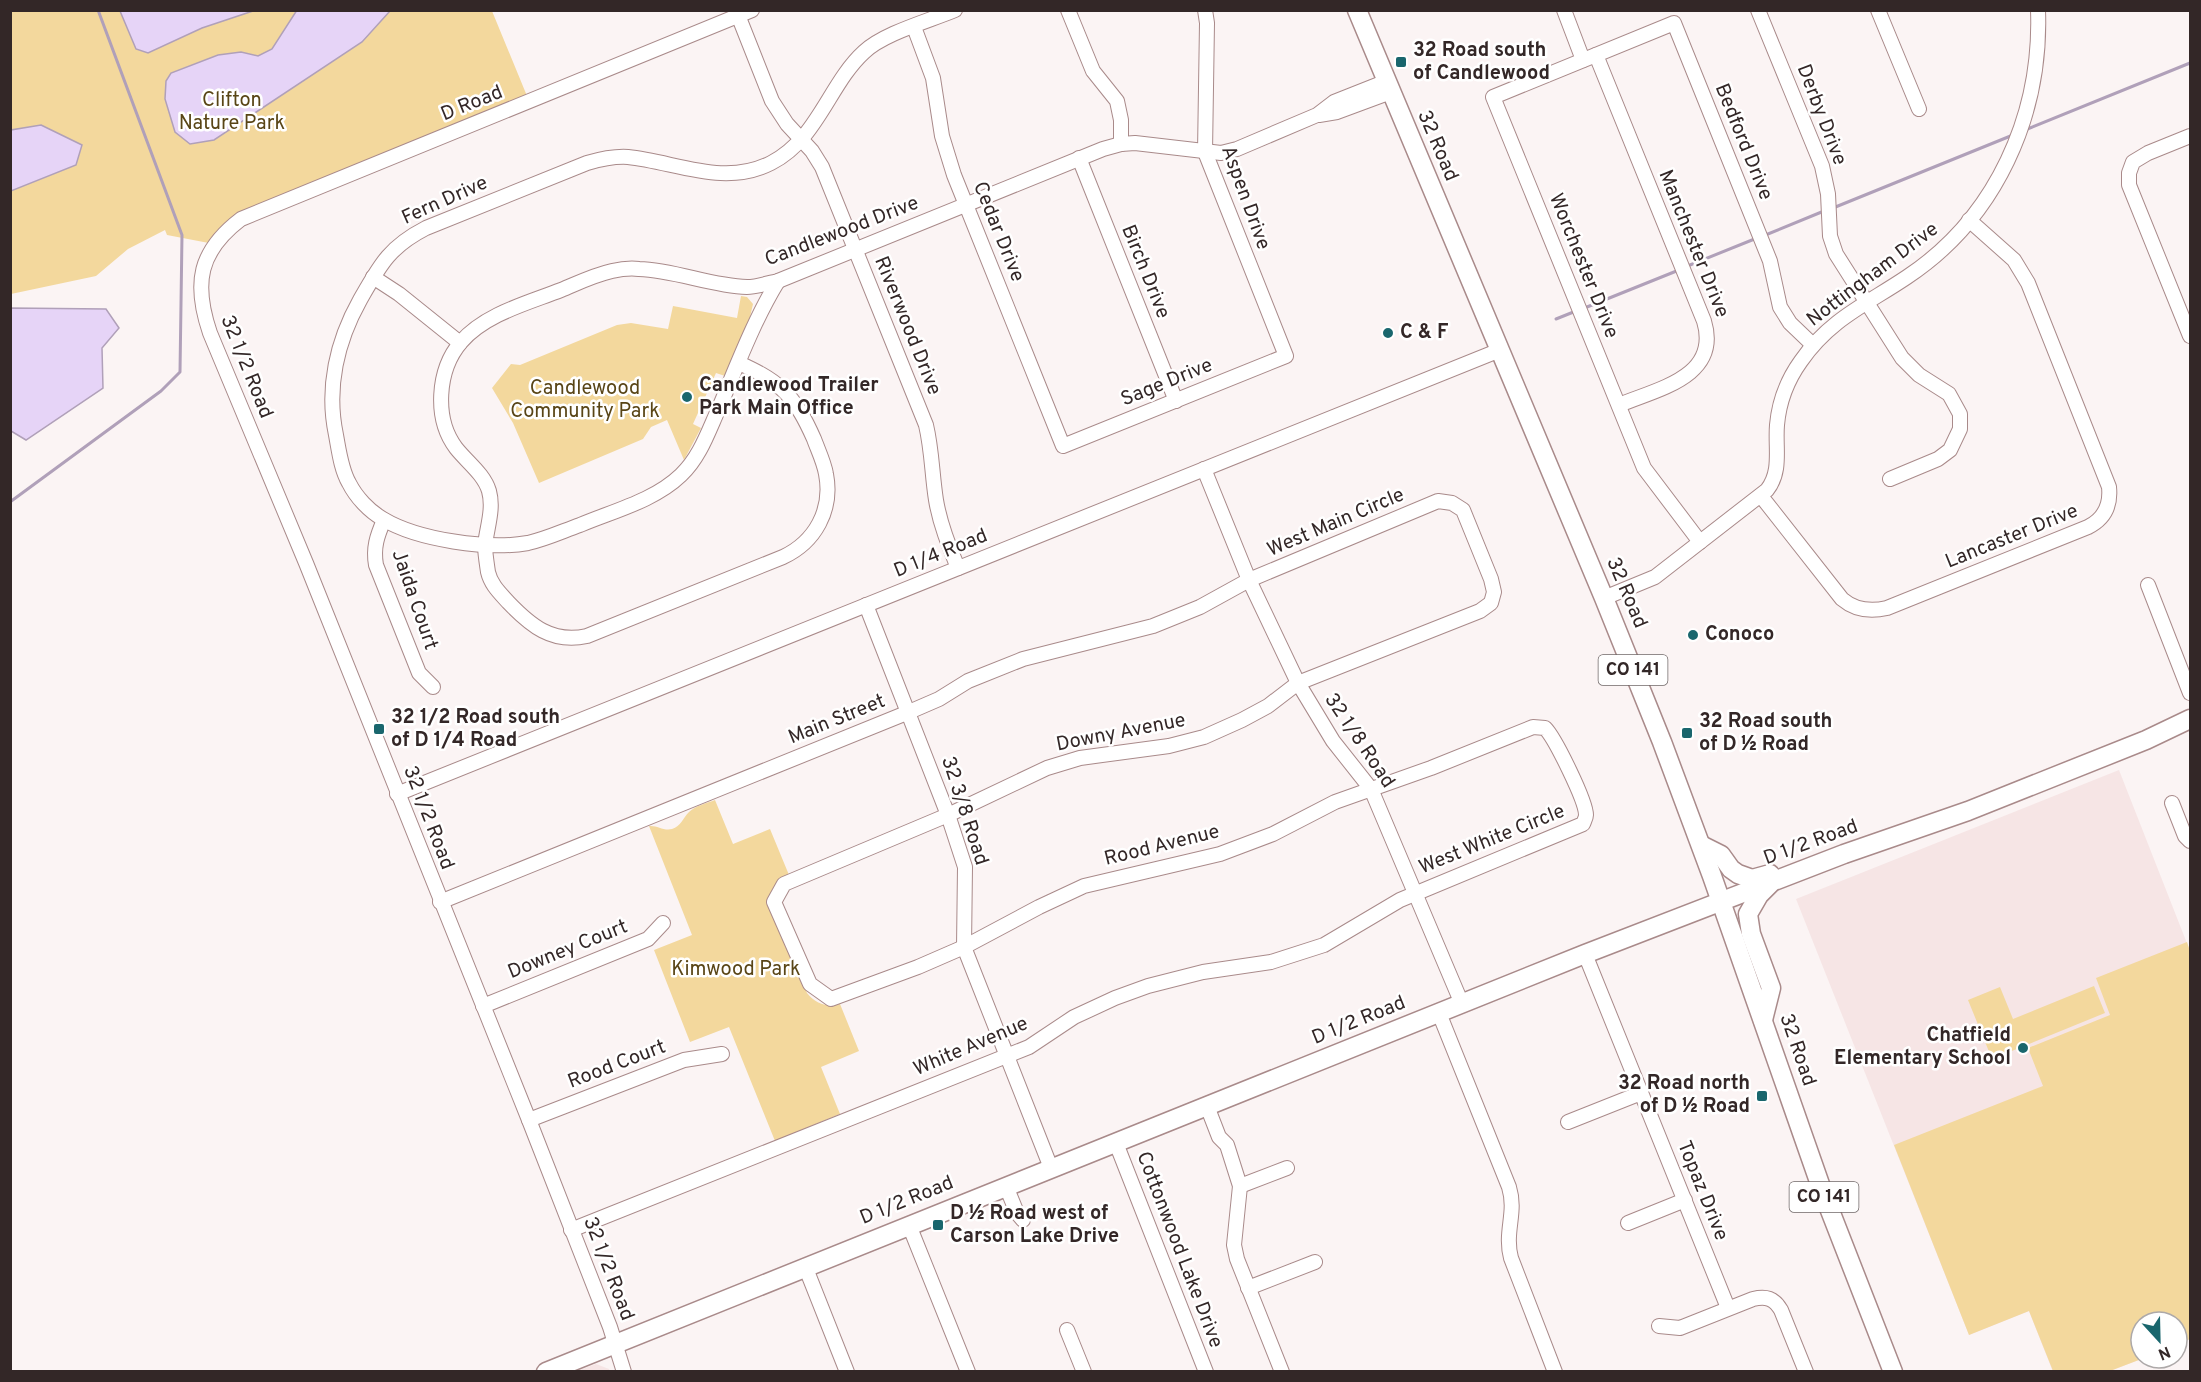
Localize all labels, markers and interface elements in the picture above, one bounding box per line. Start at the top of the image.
place label: 32 Road south of Candlewood [1413,38,1550,87]
marker: 32 Road south of Candlewood [1394,55,1408,69]
street label: Derby Drive [1790,61,1852,169]
street label: D Road [437,80,507,128]
street label: Bedford Drive [1708,80,1778,204]
park label: Clifton Nature Park [179,88,285,137]
street label: 32 Road [1410,106,1464,186]
street label: Aspen Drive [1214,142,1276,254]
street label: Manchester Drive [1651,166,1735,322]
street label: Fern Drive [398,170,492,232]
street label: Cedar Drive [966,178,1030,286]
street label: Worchester Drive [1542,190,1624,342]
street label: Candlewood Drive [761,191,923,273]
street label: Nottingham Drive [1802,217,1944,333]
street label: Birch Drive [1114,221,1176,323]
street label: Riverwood Drive [867,253,947,399]
street label: 32 1/2 Road [214,312,278,422]
place label: C & F [1400,320,1448,346]
marker: C & F [1381,326,1395,340]
street label: Sage Drive [1117,353,1217,413]
place label: Candlewood Trailer Park Main Office [699,373,879,422]
park label: Candlewood Community Park [510,376,660,425]
marker: Candlewood Trailer Park Main Office [680,390,694,404]
street label: West Main Circle [1263,482,1409,564]
street label: Lancaster Drive [1942,498,2082,576]
street label: D 1/4 Road [890,523,992,585]
street label: Jaida Court [385,546,443,654]
street label: 32 Road [1599,553,1653,633]
place label: Conoco [1705,622,1774,648]
marker: Conoco [1686,628,1700,642]
road number: CO 141 [1598,655,1668,685]
street label: Main Street [785,689,889,751]
street label: 32 1/8 Road [1318,689,1400,793]
place label: 32 1/2 Road south of D 1/4 Road [391,705,560,754]
street label: Downy Avenue [1054,708,1188,758]
place label: 32 Road south of D ½ Road [1699,709,1832,758]
marker: 32 1/2 Road south of D 1/4 Road [372,722,386,736]
marker: 32 Road south of D ½ Road [1680,726,1694,740]
street label: 32 3/8 Road [934,753,994,869]
street label: 32 1/2 Road [396,762,460,874]
street label: West White Circle [1415,799,1569,881]
street label: D 1/2 Road [1760,814,1862,872]
street label: Rood Avenue [1102,819,1222,873]
street label: Downey Court [504,914,632,986]
park label: Kimwood Park [671,957,801,983]
street label: D 1/2 Road [1308,990,1410,1052]
street label: 32 Road [1773,1010,1821,1090]
street label: White Avenue [910,1011,1032,1083]
place label: Chatfield Elementary School [1834,1023,2011,1072]
street label: Rood Court [564,1034,670,1096]
marker: Chatfield Elementary School [2016,1041,2030,1055]
place label: 32 Road north of D ½ Road [1618,1071,1750,1120]
marker: 32 Road north of D ½ Road [1755,1089,1769,1103]
street label: Topaz Drive [1670,1137,1734,1245]
street label: Cottonwood Lake Drive [1130,1148,1228,1352]
street label: D 1/2 Road [856,1170,958,1232]
road number: CO 141 [1790,1182,1858,1212]
place label: D ½ Road west of Carson Lake Drive [950,1201,1119,1250]
street label: 32 1/2 Road [576,1213,640,1325]
marker: D ½ Road west of Carson Lake Drive [931,1218,945,1232]
north arrow [2129,1310,2189,1370]
text: N [2155,1341,2173,1363]

